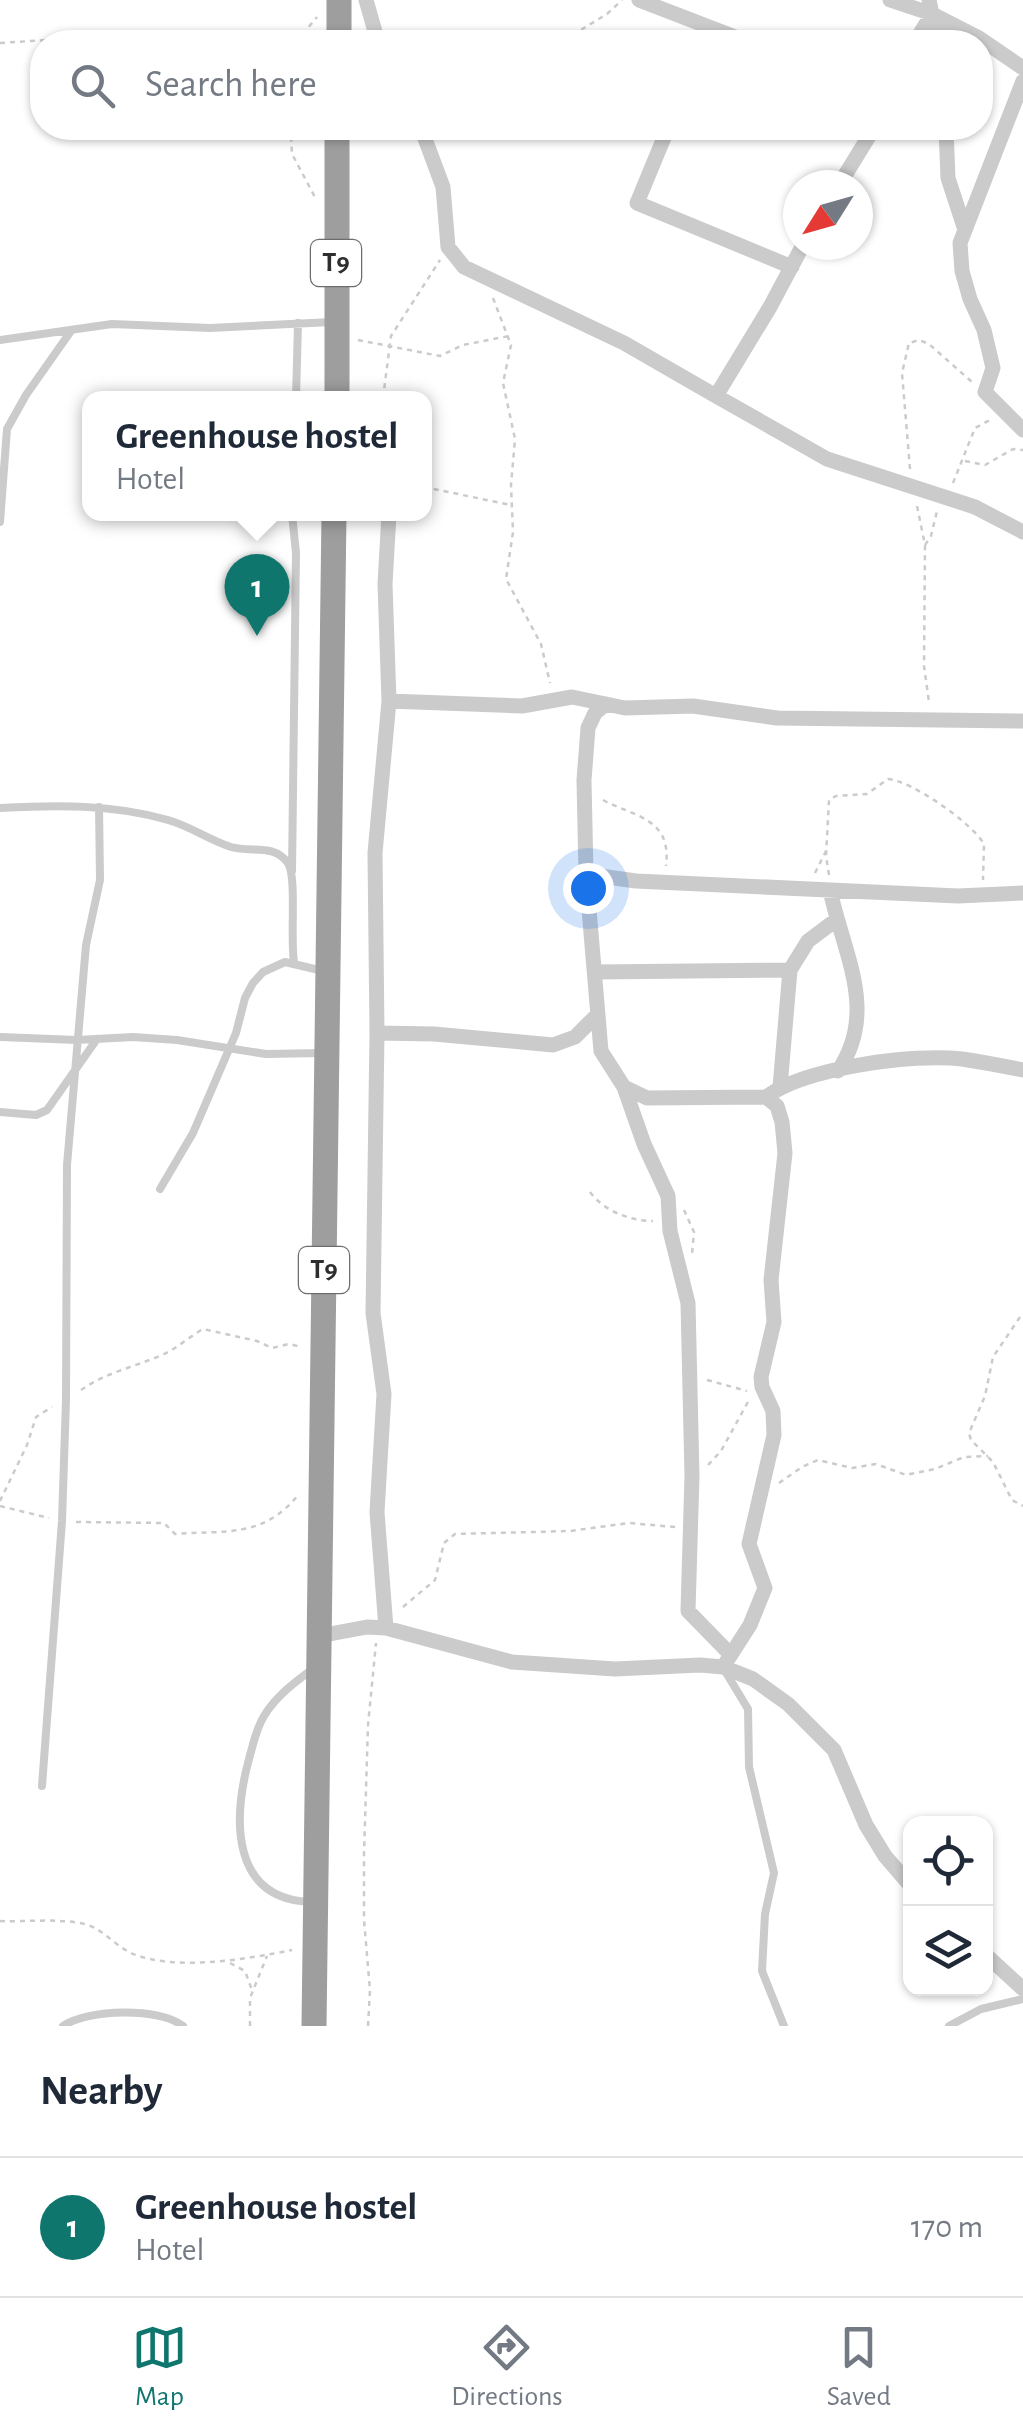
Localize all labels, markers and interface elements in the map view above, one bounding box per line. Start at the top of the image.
search box [30,30,993,140]
icon: search [65,58,120,113]
text: Search here [145,66,317,104]
north arrow [783,170,873,260]
road number: T9 [311,240,361,286]
popup [82,391,432,521]
text: Greenhouse hostel [116,418,398,456]
text: Hotel [116,463,185,495]
pin: 1 [224,554,290,636]
your location [563,863,614,914]
road number: T9 [299,1247,349,1293]
map controls [903,1816,993,1996]
button: locate [903,1816,993,1906]
button: layers [903,1906,993,1996]
text: Nearby [40,2070,163,2112]
text: Greenhouse hostel [135,2189,417,2227]
text: 1 [67,2211,78,2243]
text: 170 m [911,2211,983,2243]
text: Hotel [135,2234,204,2266]
tab: Map [132,2320,187,2414]
tab: Directions [451,2320,563,2414]
tab: Saved [827,2320,891,2414]

